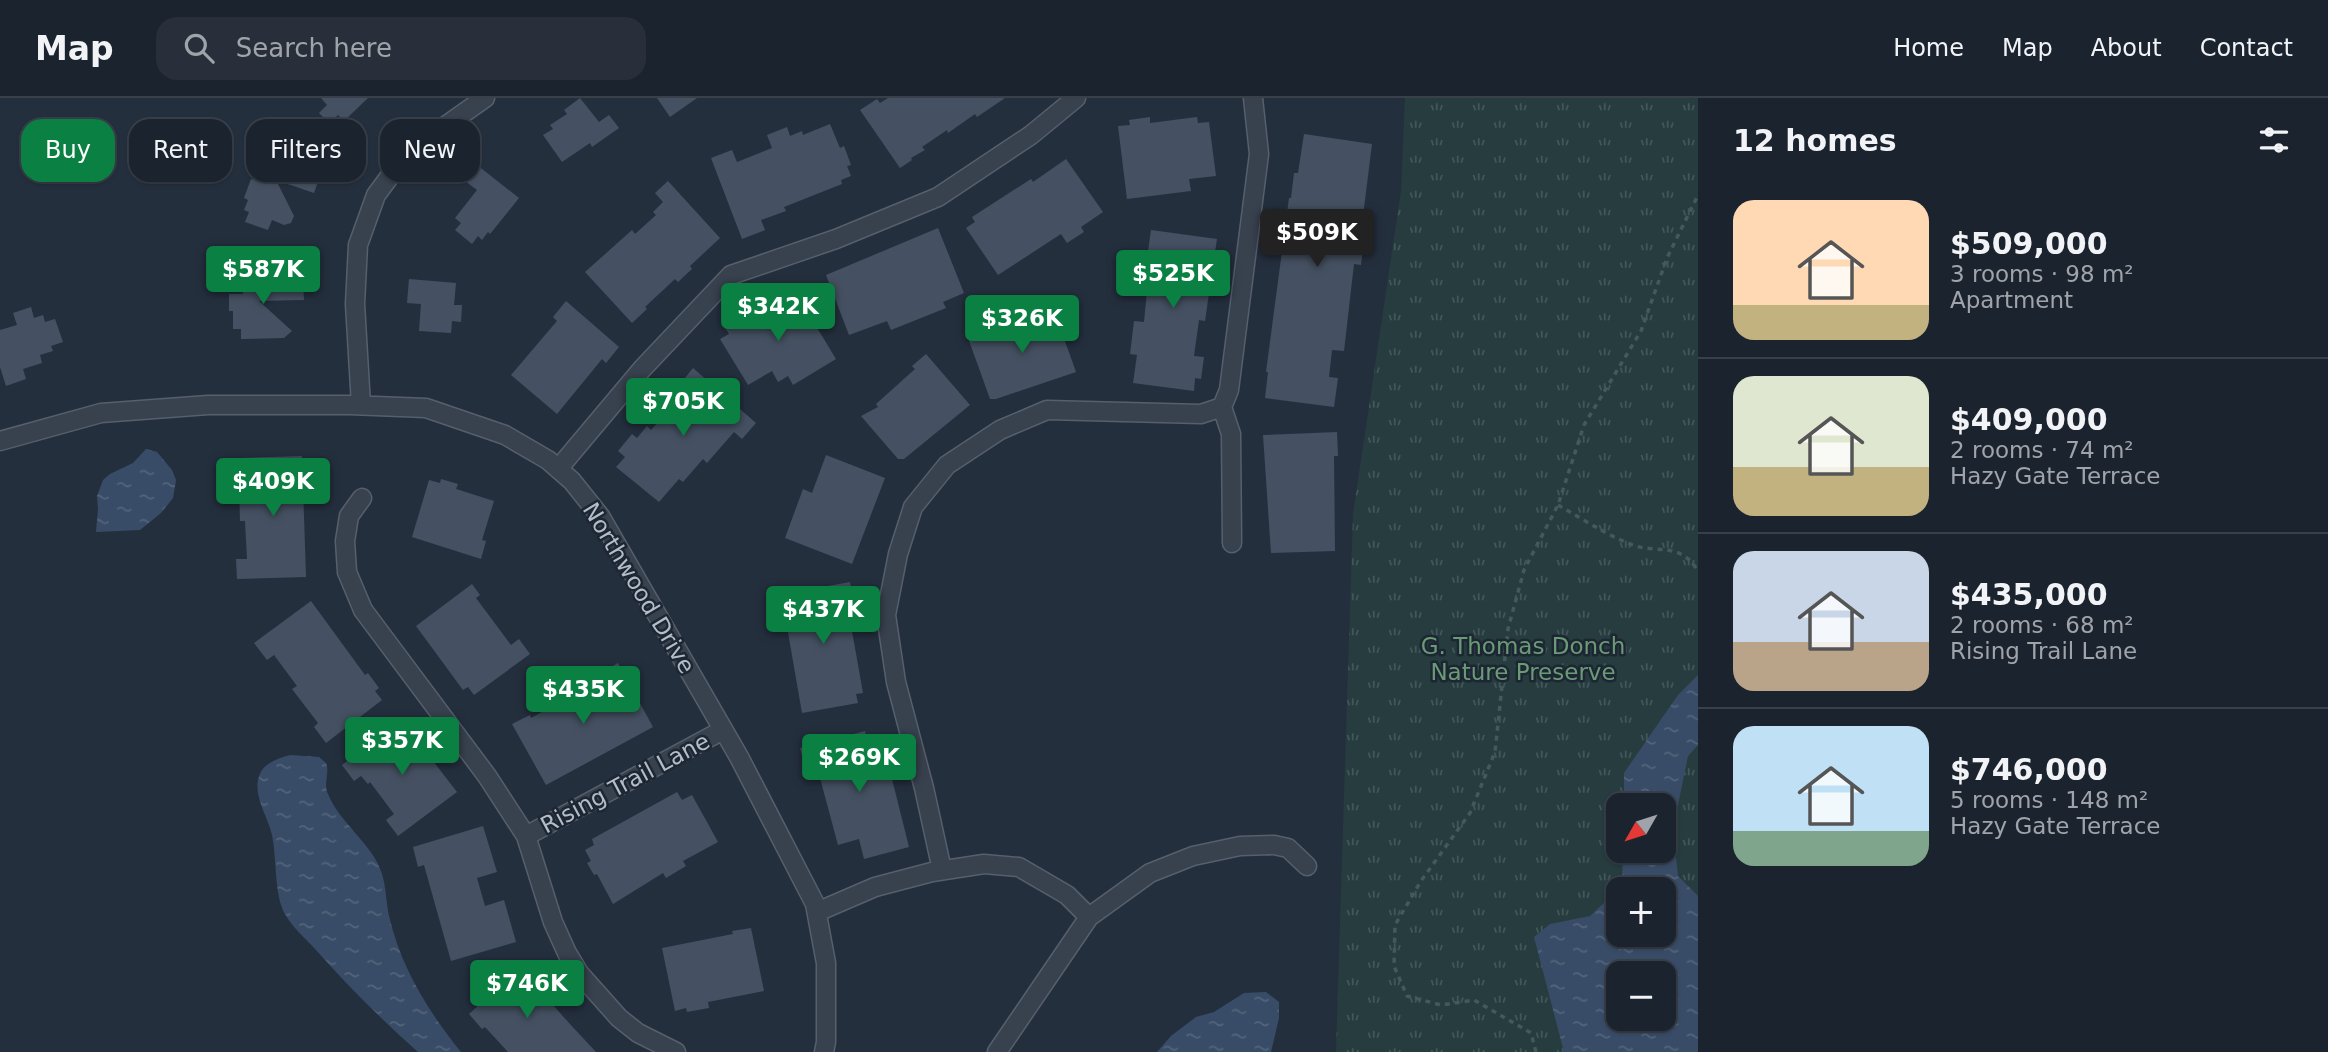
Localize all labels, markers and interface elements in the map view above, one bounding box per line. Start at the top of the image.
search box [156,17,646,80]
text: Map [35,29,114,68]
icon: search [180,29,218,67]
text: Search here [236,33,392,63]
text: Home [1893,34,1964,62]
text: Map [2002,34,2053,62]
text: About [2091,34,2162,62]
text: Contact [2200,34,2293,62]
chip: Buy [21,119,115,182]
chip: Rent [129,119,232,182]
chip: Filters [246,119,366,182]
chip: New [380,119,480,182]
icon: filters [2255,121,2293,159]
text: 12 homes [1733,123,1897,158]
pin: $509K [1268,209,1366,269]
text: $509K [1276,219,1358,245]
text: $509,000 [1950,226,2108,261]
icon: home [1789,228,1873,312]
pin: $587K [214,246,312,306]
pin: $525K [1124,250,1222,310]
text: $587K [222,256,304,282]
text: $525K [1132,260,1214,286]
text: 3 rooms · 98 m² [1950,261,2134,287]
pin: $342K [729,284,827,343]
text: Apartment [1950,287,2073,313]
text: $342K [737,293,819,319]
pin: $326K [973,296,1071,355]
text: $326K [981,305,1063,331]
pin: $705K [634,378,732,438]
text: $705K [642,388,724,414]
text: $409,000 [1950,402,2108,437]
icon: home [1789,404,1873,488]
text: 2 rooms · 74 m² [1950,437,2134,463]
pin: $409K [224,458,322,518]
text: Hazy Gate Terrace [1950,463,2160,489]
text: $409K [232,468,314,494]
street label: Northwood Drive [578,498,700,678]
text: $435,000 [1950,577,2108,612]
icon: home [1789,579,1873,663]
pin: $437K [774,587,872,646]
text: $437K [782,596,864,622]
text: 2 rooms · 68 m² [1950,612,2134,638]
park label: G. Thomas Donch Nature Preserve [1421,633,1625,685]
text: Rising Trail Lane [1950,638,2137,664]
pin: $435K [534,666,632,726]
text: $435K [542,676,624,702]
pin: $357K [353,718,451,777]
text: $357K [361,727,443,753]
street label: Rising Trail Lane [536,728,714,838]
pin: $269K [810,734,908,794]
text: $269K [818,744,900,770]
text: $746,000 [1950,752,2108,787]
icon: home [1789,754,1873,838]
text: 5 rooms · 148 m² [1950,787,2148,813]
north arrow [1606,793,1676,863]
map controls [1606,793,1676,1031]
text: Hazy Gate Terrace [1950,813,2160,839]
button: + [1606,877,1676,947]
pin: $746K [478,960,576,1020]
button: − [1606,961,1676,1031]
text: $746K [486,970,568,996]

